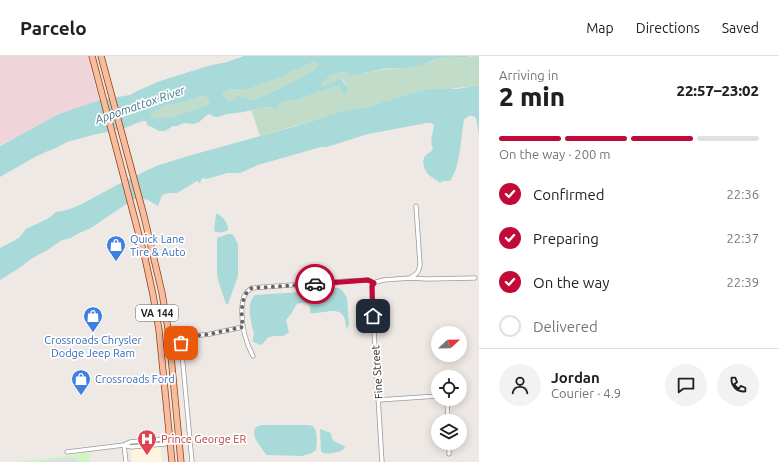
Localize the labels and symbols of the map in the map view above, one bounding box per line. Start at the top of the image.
water label: Appomattox River [92,83,187,126]
place label: Quick Lane Tire & Auto [130,233,186,258]
shop icon: Quick Lane Tire & Auto [105,234,127,262]
courier [295,264,335,304]
pin [356,299,390,333]
shop icon: Crossroads Chrysler Dodge Jeep Ram [82,305,104,333]
road number: VA 144 [136,305,178,321]
pin [164,326,198,360]
north arrow [431,326,467,362]
place label: Crossroads Chrysler Dodge Jeep Ram [44,334,143,359]
street label: Fine Street [369,344,385,399]
shop icon: Crossroads Ford [70,368,92,396]
place label: Crossroads Ford [95,373,175,385]
hospital icon: Prince George ER [136,428,158,456]
place label: Prince George ER [161,433,246,445]

